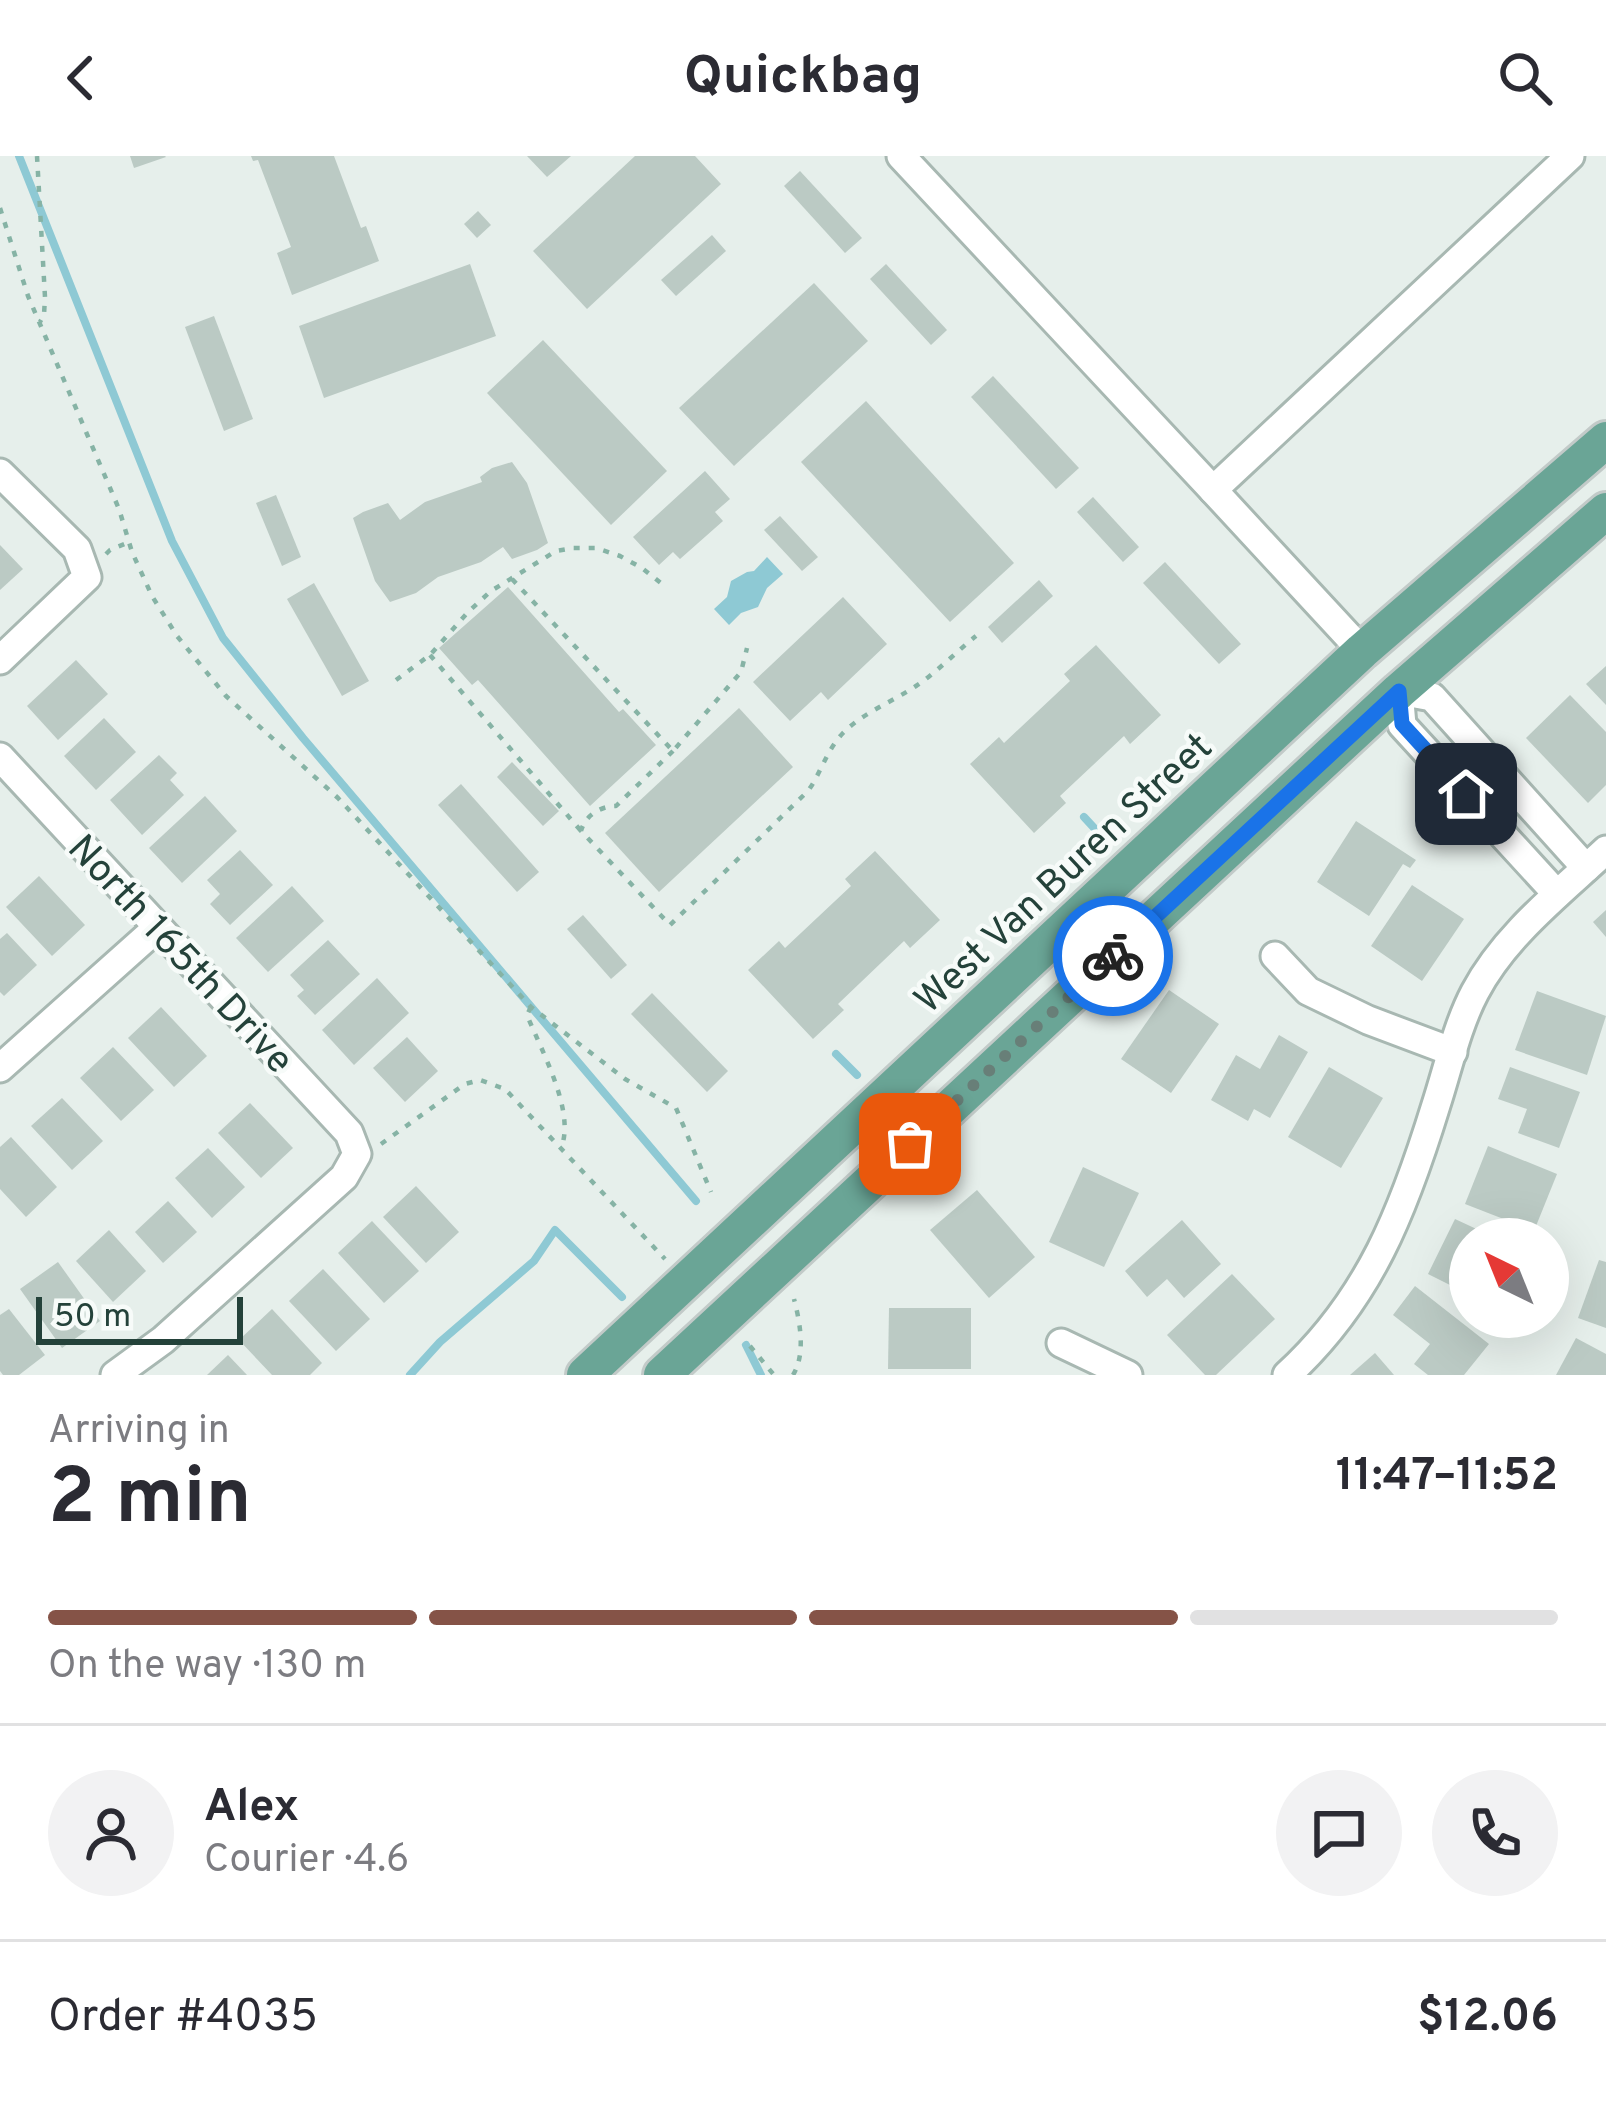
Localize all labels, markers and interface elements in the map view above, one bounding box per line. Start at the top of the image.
text: Quickbag [684,44,922,113]
icon: back [48,45,114,111]
icon: search [1492,45,1558,111]
street label: West Van Buren Street [906,725,1224,1026]
pin [1415,743,1517,845]
icon: home [1433,761,1499,827]
street label: North 165th Drive [55,826,302,1086]
courier [1053,896,1173,1016]
icon: bike [1080,923,1146,989]
pin [859,1093,961,1195]
icon: bag [877,1111,943,1177]
north arrow [1449,1218,1569,1338]
map controls [1449,1218,1569,1338]
scale bar [36,1291,243,1344]
text: 50 m [54,1297,131,1339]
text: Arriving in [48,1408,230,1457]
text: 11:47–11:52 [1336,1449,1558,1506]
text: 2 min [48,1452,252,1551]
text: On the way · 130 m [48,1643,366,1692]
button: person [48,1770,174,1896]
button: chat [1276,1770,1402,1896]
button: phone [1432,1770,1558,1896]
text: Alex [204,1780,299,1837]
text: Courier · 4.6 [204,1837,409,1886]
text: Order #4035 [48,1990,318,2047]
text: $12.06 [1417,1990,1558,2047]

